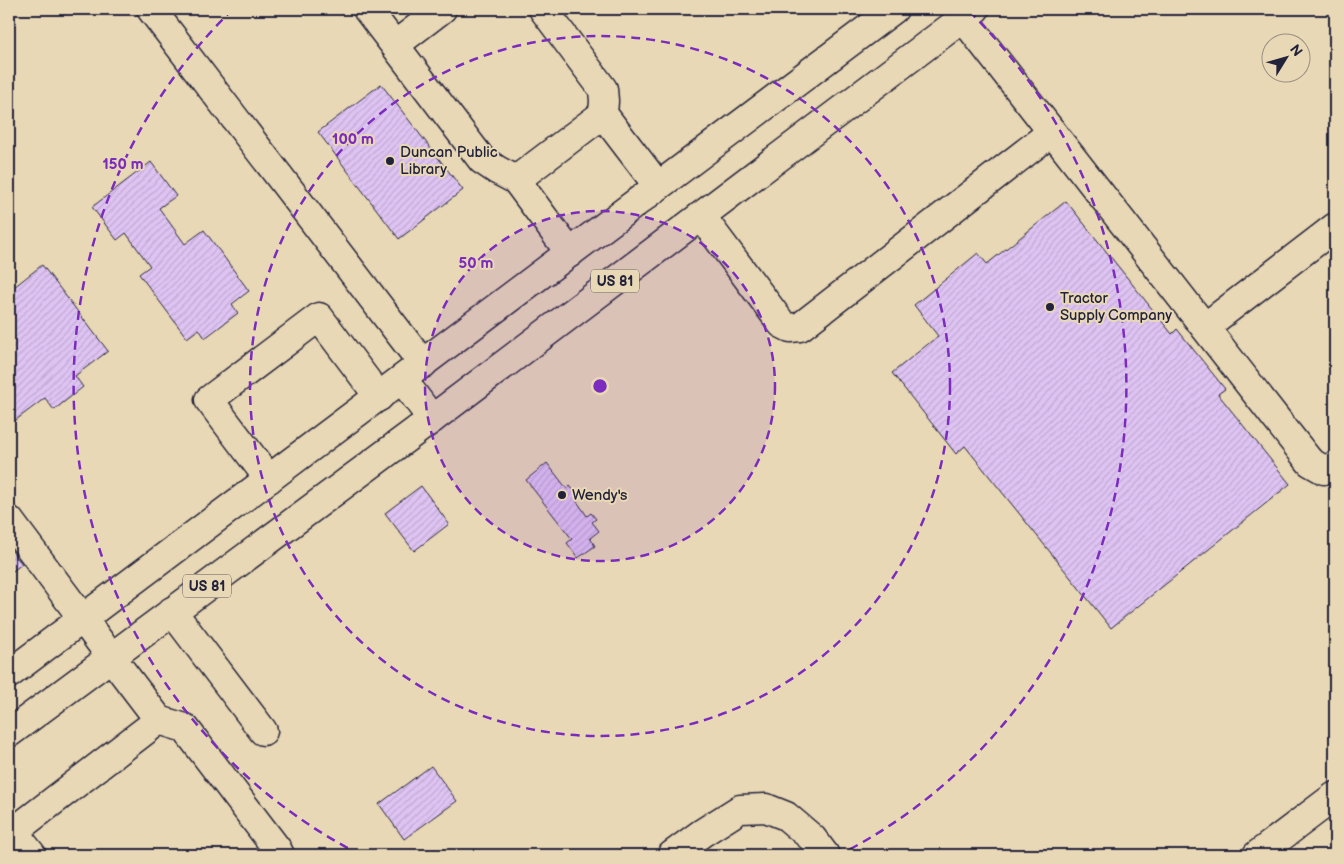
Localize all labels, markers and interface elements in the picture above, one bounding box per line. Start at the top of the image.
north arrow [1262,32,1312,82]
text: N [1286,41,1306,60]
text: 100 m [332,130,374,149]
place label: Duncan Public Library [400,143,498,179]
text: 150 m [102,155,144,174]
marker: Duncan Public Library [384,155,396,167]
text: 50 m [459,254,494,273]
road number: US 81 [591,270,639,292]
place label: Tractor Supply Company [1060,289,1172,325]
marker: Tractor Supply Company [1044,301,1056,313]
centre of rings [591,377,609,395]
place label: Wendy's [572,486,628,505]
marker: Wendy's [556,489,568,501]
road number: US 81 [183,574,231,598]

